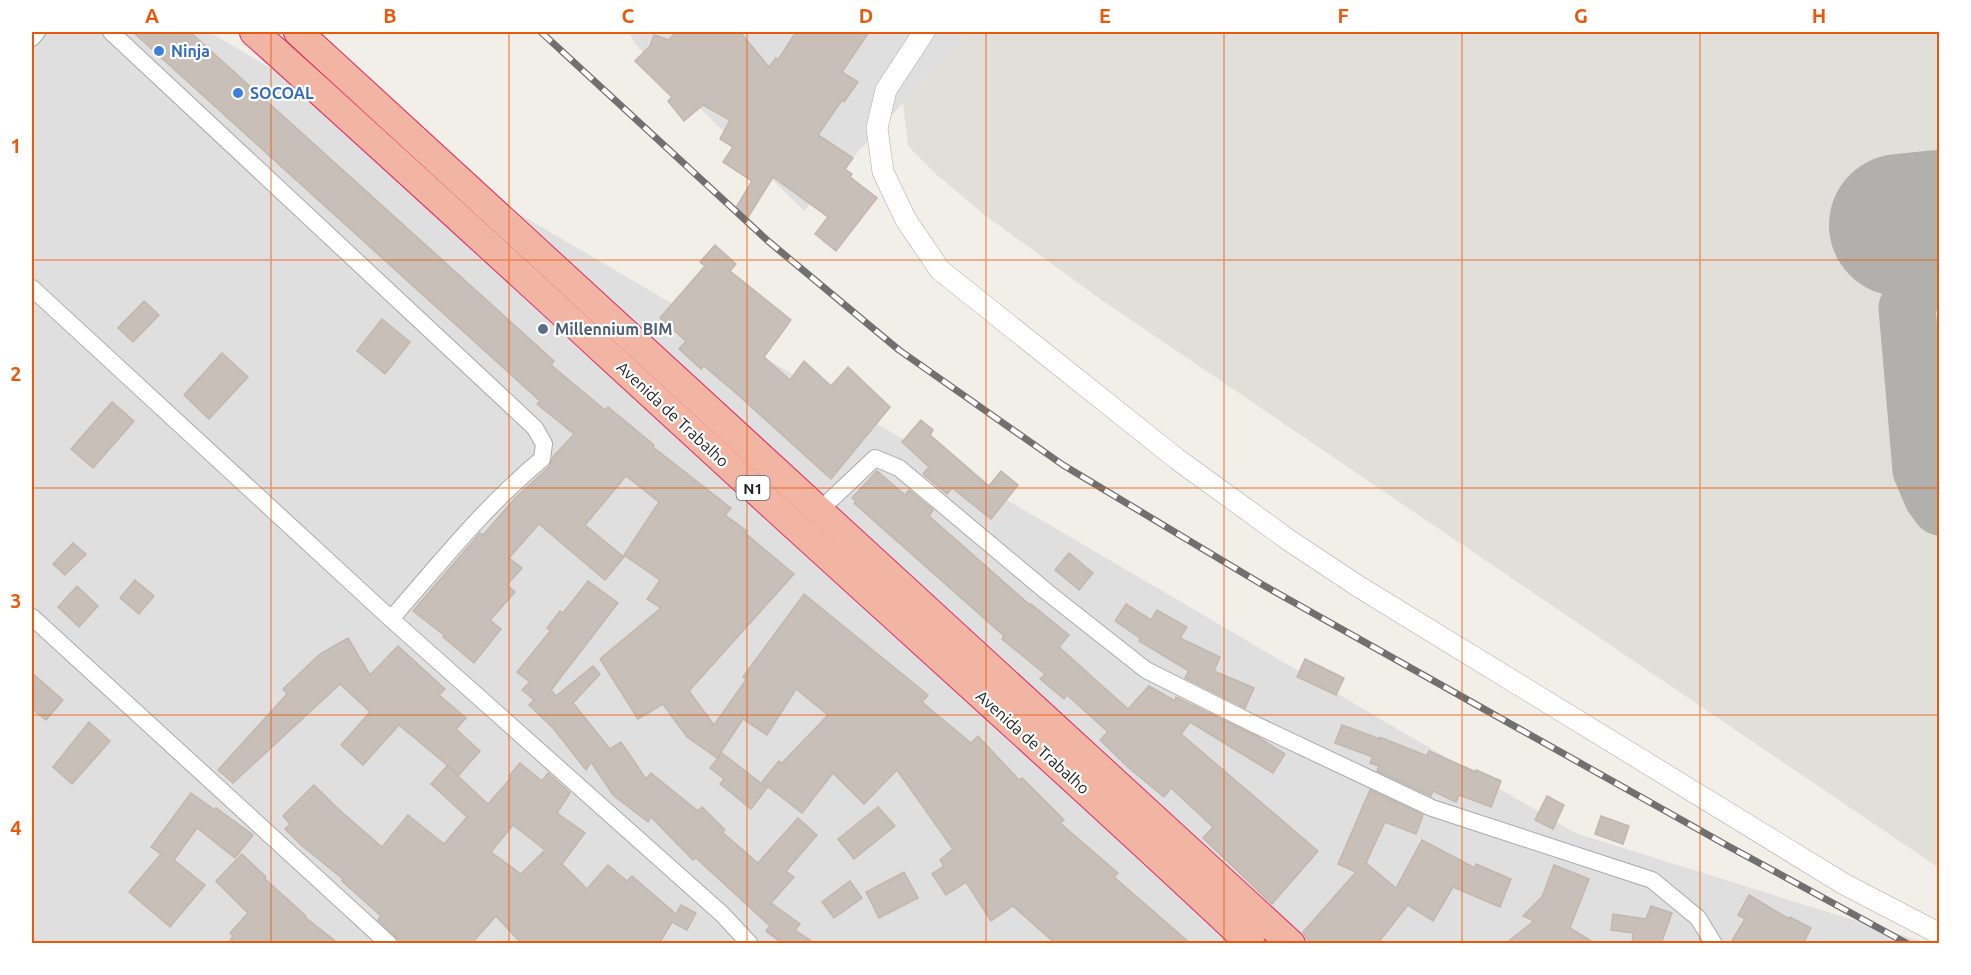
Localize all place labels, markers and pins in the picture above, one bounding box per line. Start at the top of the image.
place label: Ninja [171,42,210,60]
marker: Ninja [152,44,166,58]
place label: SOCOAL [250,84,314,102]
marker: SOCOAL [231,86,245,100]
place label: Millennium BIM [555,320,672,338]
marker: Millennium BIM [536,322,550,336]

